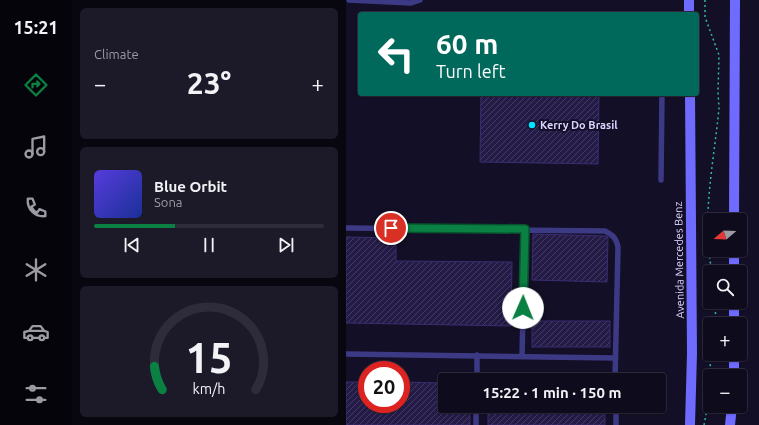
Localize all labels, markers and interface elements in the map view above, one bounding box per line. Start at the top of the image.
text: 15:21 [13,17,59,37]
icon: left [370,28,422,80]
text: 60 m [436,28,498,59]
text: Climate [94,47,139,61]
text: Turn left [436,61,506,81]
text: 23° [187,66,231,100]
icon: directions [22,71,50,99]
text: − [94,71,106,96]
text: + [312,71,324,96]
place label: Kerry Do Brasil [540,119,618,131]
marker: Kerry Do Brasil [527,120,537,130]
icon: music [22,133,50,161]
text: Blue Orbit [154,178,227,195]
icon: phone [22,194,50,222]
text: Sona [154,195,183,209]
street label: Avenida Mercedes Benz [672,201,686,319]
pin [374,211,408,245]
north arrow [703,213,747,257]
map controls [703,213,747,413]
icon: arrive [380,217,402,239]
icon: previous [121,234,143,256]
icon: pause [198,234,220,256]
icon: next [275,234,297,256]
icon: climate [22,256,50,284]
button: search [703,265,747,309]
position arrow [502,287,544,329]
button: + [703,317,747,361]
icon: car [22,318,50,346]
text: 15 [186,333,232,380]
speed limit sign: 20 [358,361,410,413]
button: − [703,369,747,413]
icon: filters [22,380,50,408]
text: km/h [193,380,225,396]
text: 15:22 · 1 min · 150 m [483,384,621,401]

